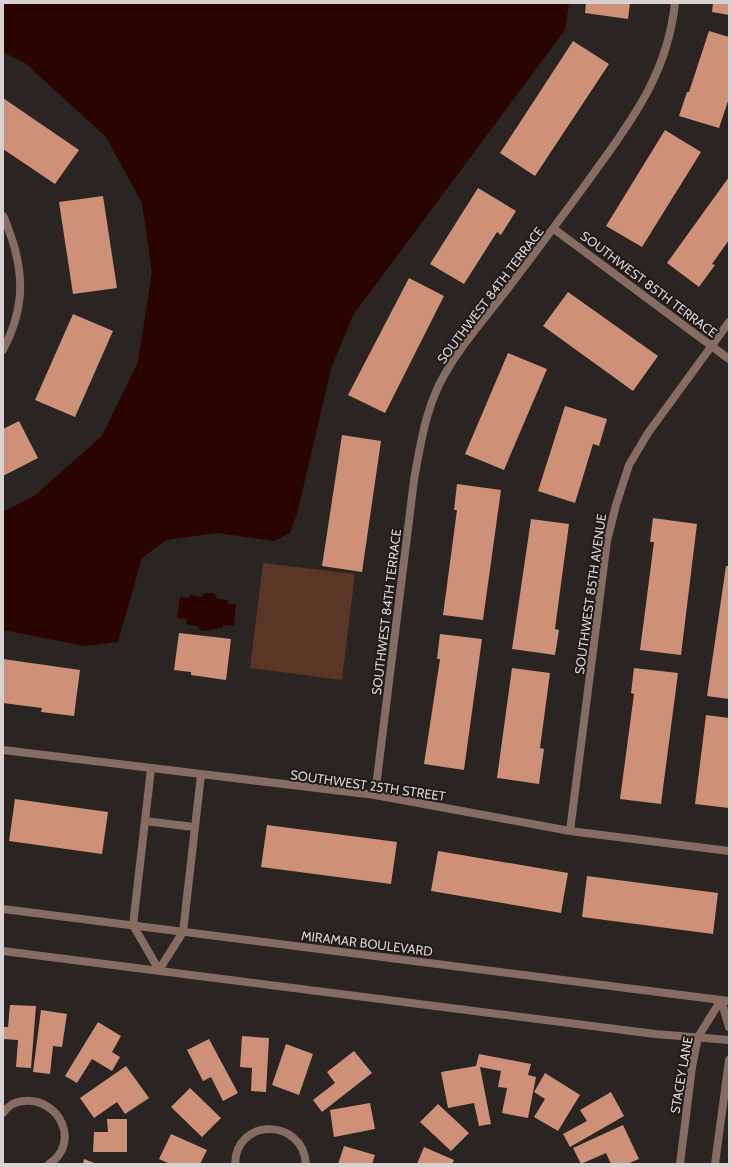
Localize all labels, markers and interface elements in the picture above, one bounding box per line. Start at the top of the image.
street label: SOUTHWEST 84TH TERRACE [433,223,547,367]
street label: SOUTHWEST 85TH TERRACE [578,227,720,341]
street label: SOUTHWEST 85TH AVENUE [571,513,609,675]
street label: SOUTHWEST 84TH TERRACE [368,528,404,696]
street label: SOUTHWEST 25TH STREET [289,766,447,804]
street label: MIRAMAR BOULEVARD [300,927,434,959]
street label: STACEY LANE [666,1035,696,1115]

